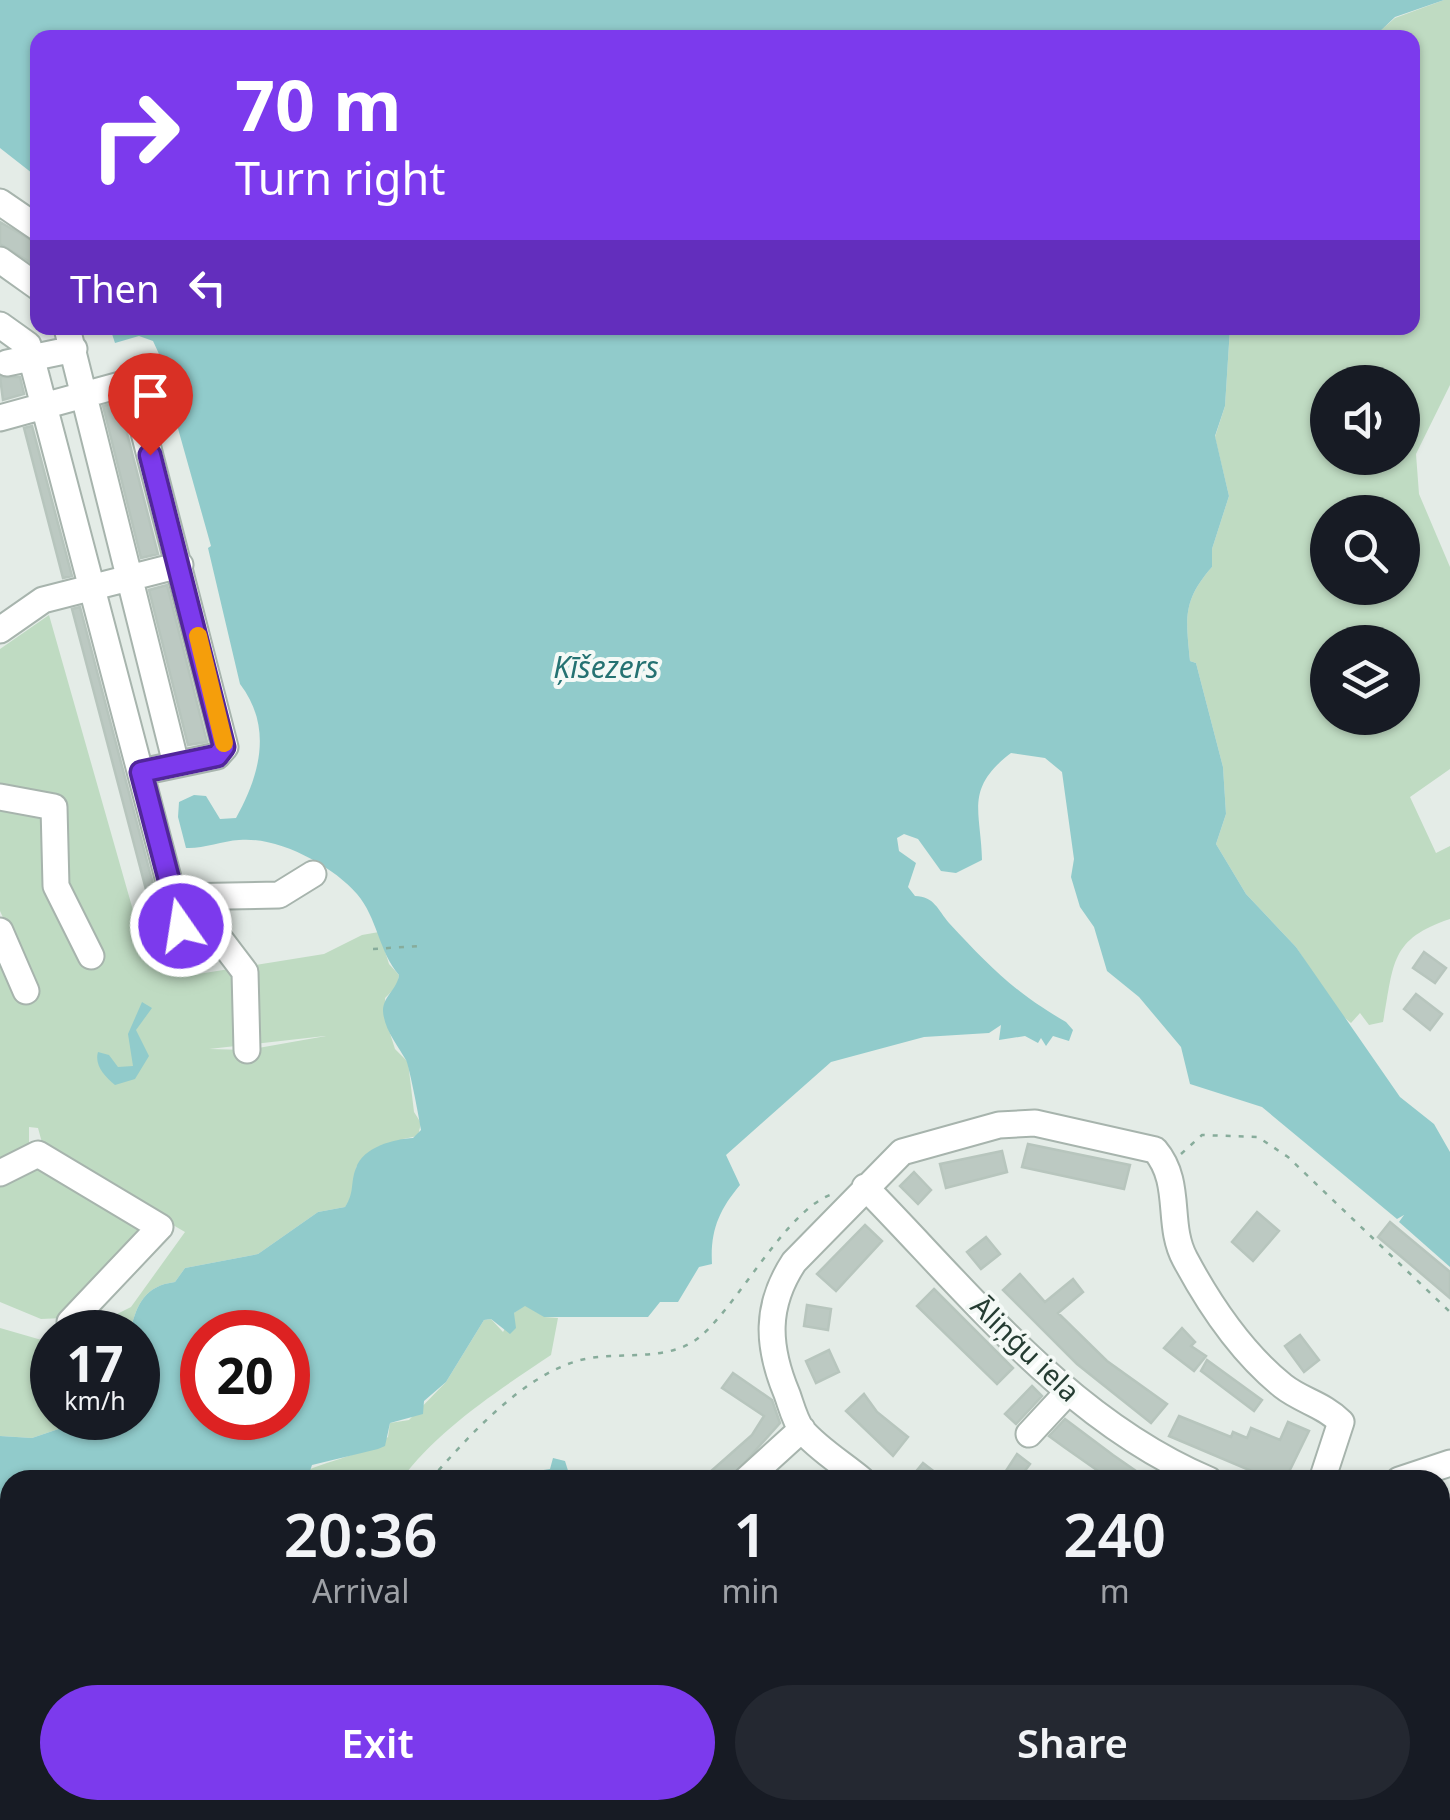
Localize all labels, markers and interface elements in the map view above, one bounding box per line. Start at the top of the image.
text: 70 m [235,56,402,152]
icon: right [70,70,200,200]
text: Turn right [235,147,446,208]
icon: left [180,260,235,315]
text: Then [70,262,160,314]
pin [108,353,193,456]
map controls [1310,365,1420,735]
button: sound [1310,365,1420,475]
icon: arrive [123,368,178,423]
button: search [1310,495,1420,605]
button: layers [1310,625,1420,735]
water label: Ķīšezers [553,646,659,687]
position arrow [129,874,233,978]
street label: Āliņģu iela [963,1287,1089,1409]
speed limit sign: 20 [180,1310,310,1440]
text: 17 [66,1329,124,1397]
text: km/h [64,1383,126,1417]
text: 20:36 [284,1493,438,1575]
text: 1 [733,1493,768,1575]
text: 240 [1063,1493,1166,1575]
text: Arrival [312,1569,410,1612]
text: min [721,1569,779,1612]
text: m [1100,1569,1130,1612]
button: Exit [40,1685,715,1800]
button: Share [735,1685,1410,1800]

